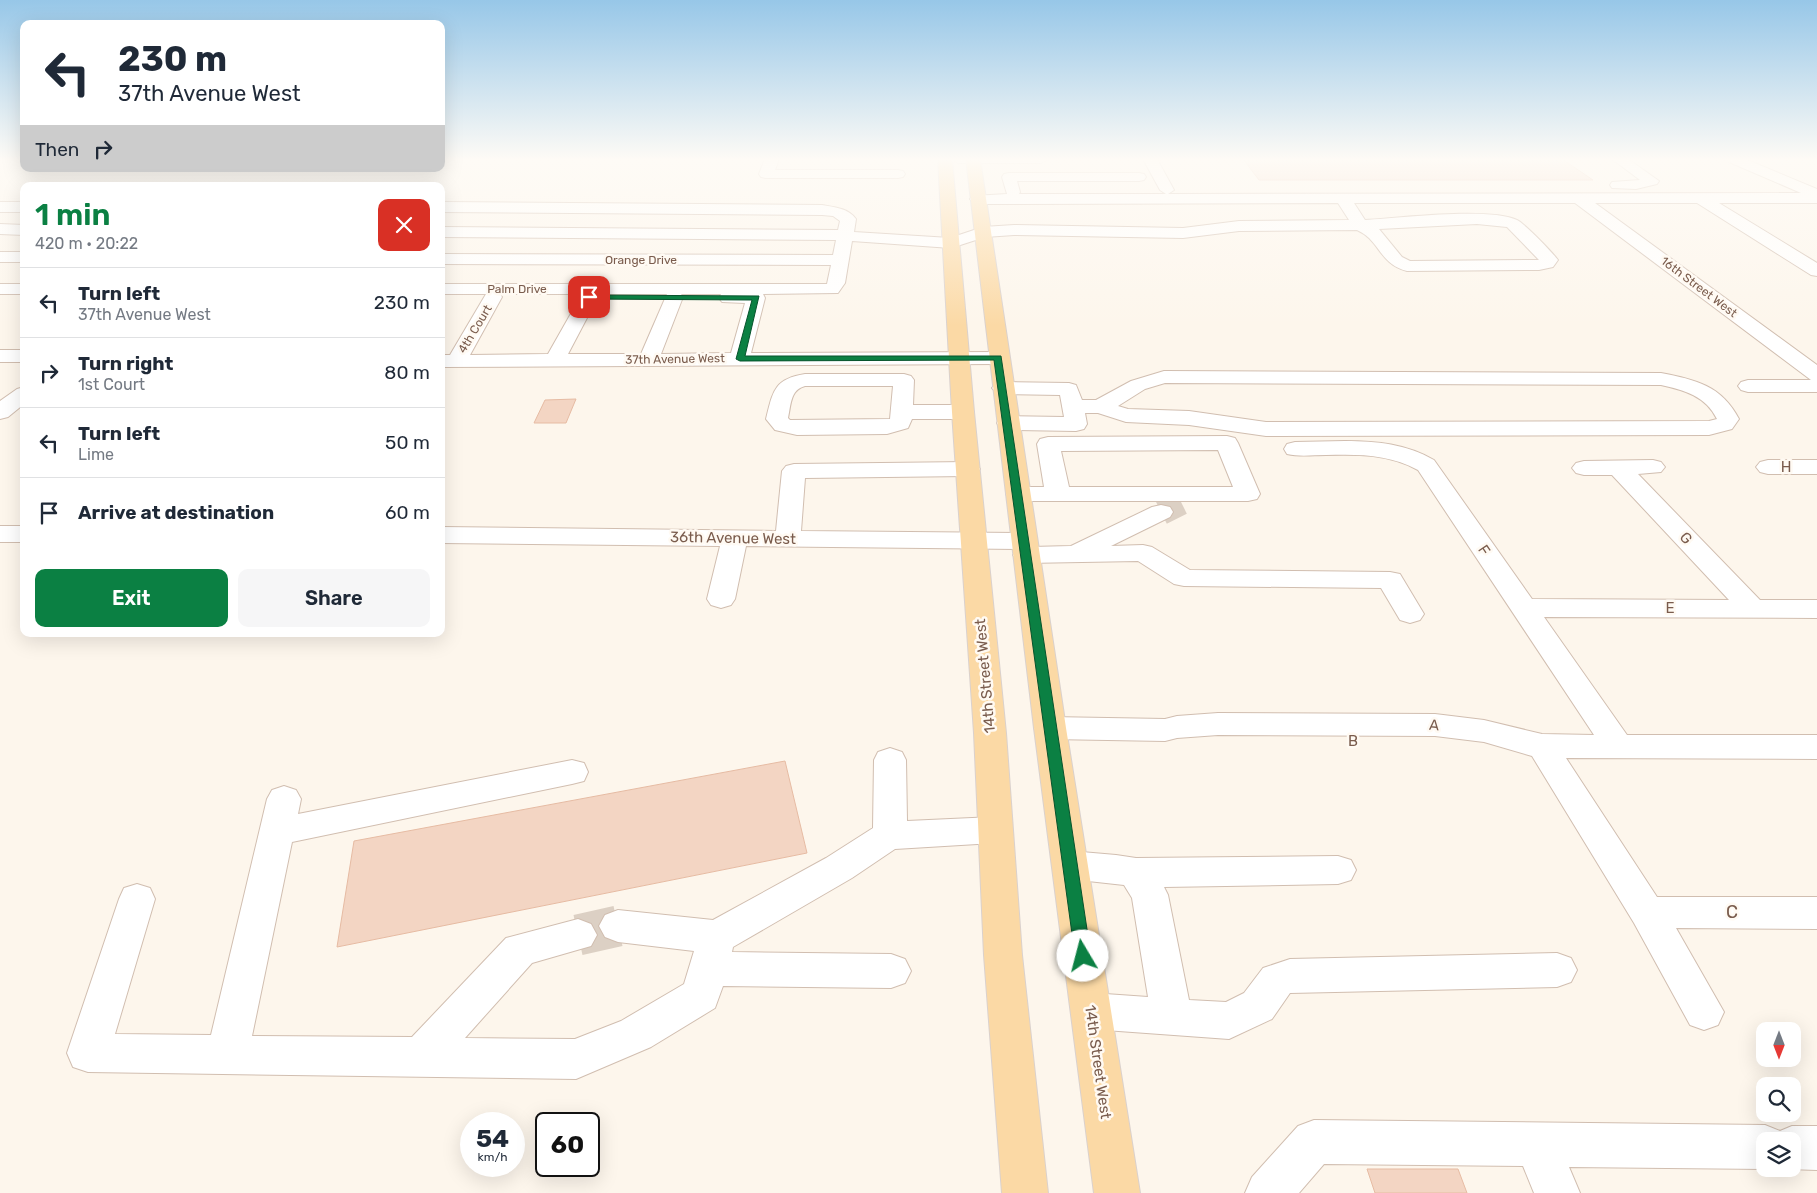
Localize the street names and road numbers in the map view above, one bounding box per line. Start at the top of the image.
street label: Orange Drive [605,253,677,267]
street label: 16th Street West [1658,254,1740,320]
street label: Palm Drive [487,282,547,296]
street label: 4th Court [455,302,495,356]
street label: 37th Avenue West [625,351,725,367]
street label: H [1781,458,1791,476]
street label: 36th Avenue West [670,528,796,548]
street label: G [1676,528,1696,548]
street label: F [1474,541,1494,559]
street label: E [1665,599,1675,617]
street label: 14th Street West [971,618,999,734]
street label: A [1428,716,1440,734]
street label: B [1348,732,1358,750]
street label: C [1726,901,1738,923]
street label: 14th Street West [1081,1004,1115,1120]

